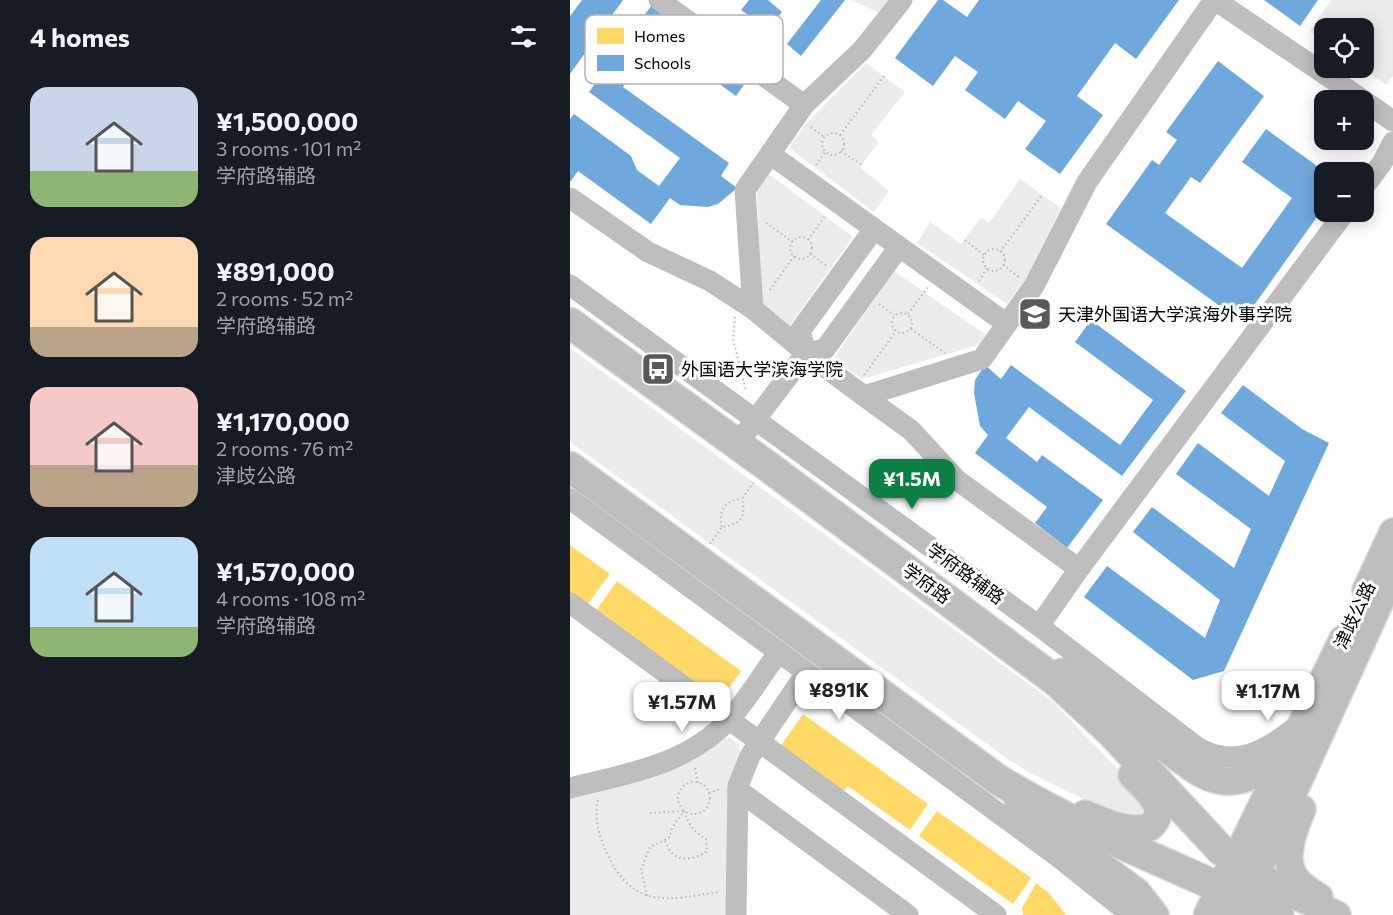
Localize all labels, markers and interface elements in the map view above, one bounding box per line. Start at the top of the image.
legend [585,15,783,84]
map controls [1314,18,1374,222]
button: locate [1314,18,1374,78]
icon: filters [507,20,540,53]
text: 4 homes [30,21,130,52]
text: Homes [634,26,685,45]
text: Schools [634,53,691,72]
button: + [1314,90,1374,150]
text: ¥1,500,000 [216,105,358,136]
icon: home [78,111,150,183]
text: 3 rooms · 101 m² [216,136,361,160]
button: − [1314,162,1374,222]
text: 学府路辅路 [216,163,316,187]
text: ¥891,000 [216,255,335,286]
icon: home [78,261,150,333]
text: 2 rooms · 52 m² [216,286,353,310]
school or university icon: 天津外国语大学滨海外事学院 [1017,296,1053,332]
place label: 天津外国语大学滨海外事学院 [1058,303,1292,325]
text: 学府路辅路 [216,313,316,337]
bus stop icon: 外国语大学滨海学院 [640,351,676,387]
place label: 外国语大学滨海学院 [681,358,843,380]
text: ¥1,170,000 [216,405,350,436]
icon: home [78,411,150,483]
text: 2 rooms · 76 m² [216,436,353,460]
pin: ¥1.5M [870,459,954,510]
text: 津歧公路 [216,463,296,487]
text: ¥1.5M [883,466,941,490]
street label: 学府路辅路 [923,538,1009,608]
text: ¥1,570,000 [216,555,355,586]
street label: 学府路 [899,558,955,608]
icon: home [78,561,150,633]
street label: 津歧公路 [1329,578,1379,652]
text: 4 rooms · 108 m² [216,586,365,610]
text: 学府路辅路 [216,613,316,637]
pin: ¥891K [797,670,881,721]
pin: ¥1.17M [1219,671,1317,722]
text: ¥891K [809,677,869,701]
text: ¥1.17M [1236,678,1300,702]
pin: ¥1.57M [633,682,731,733]
text: ¥1.57M [647,689,717,713]

